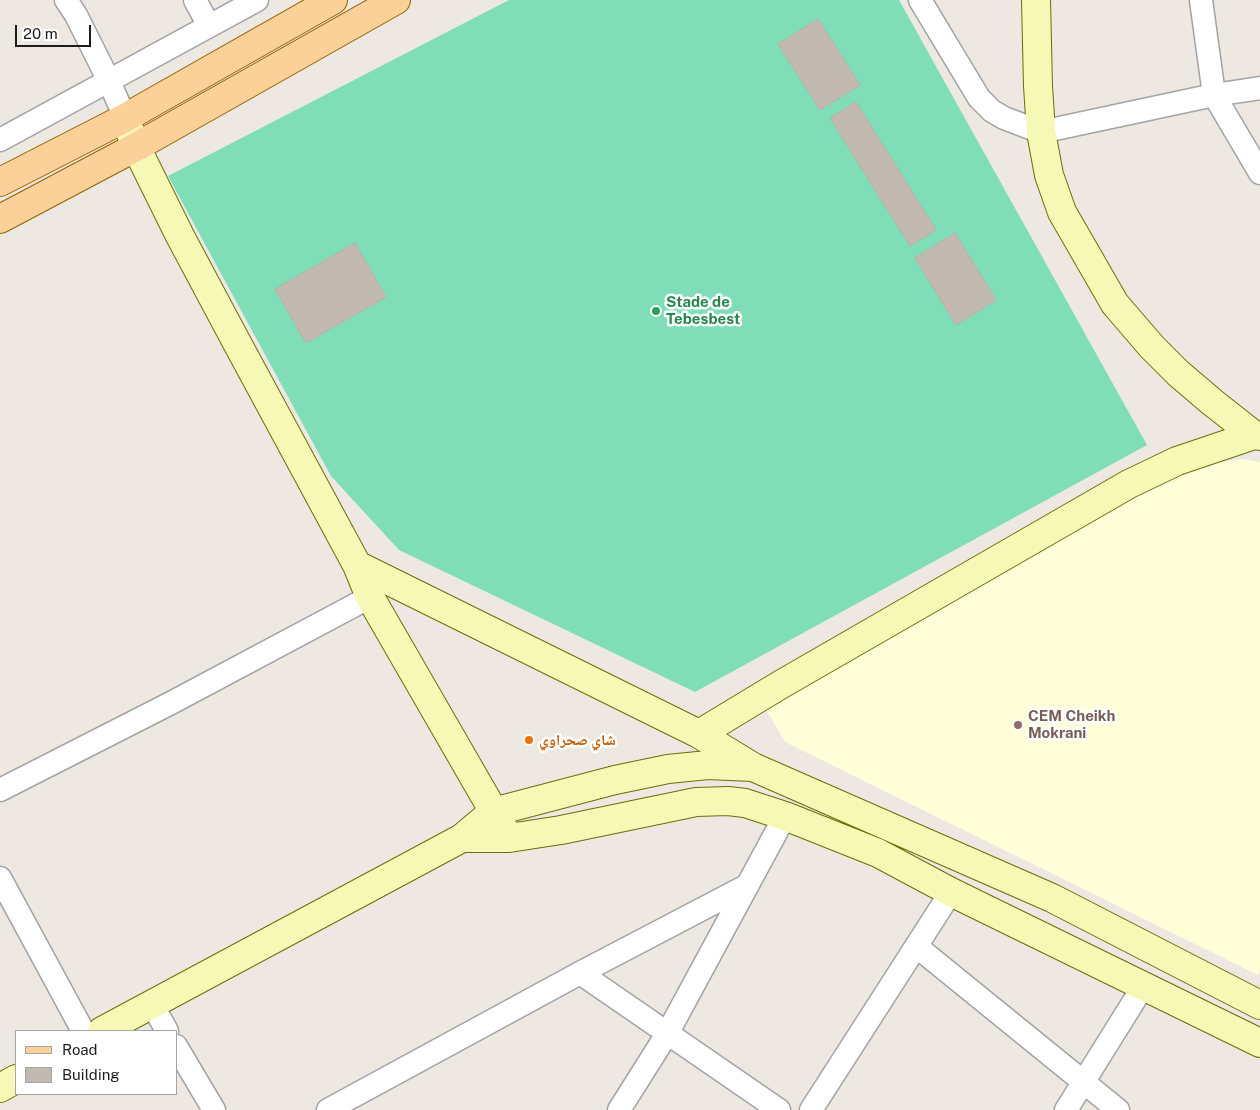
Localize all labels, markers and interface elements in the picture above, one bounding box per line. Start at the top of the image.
scale bar [18,15,94,47]
text: 20 m [23,25,58,42]
place label: Stade de Tebesbest [666,293,740,328]
marker: Stade de Tebesbest [650,305,662,317]
place label: CEM Cheikh Mokrani [1028,707,1115,742]
marker: CEM Cheikh Mokrani [1012,719,1024,731]
place label: شاي صحراوي [539,731,616,749]
marker: شاي صحراوي [523,734,535,746]
legend [15,1030,178,1095]
text: Road [62,1041,98,1058]
text: Building [62,1066,120,1083]

